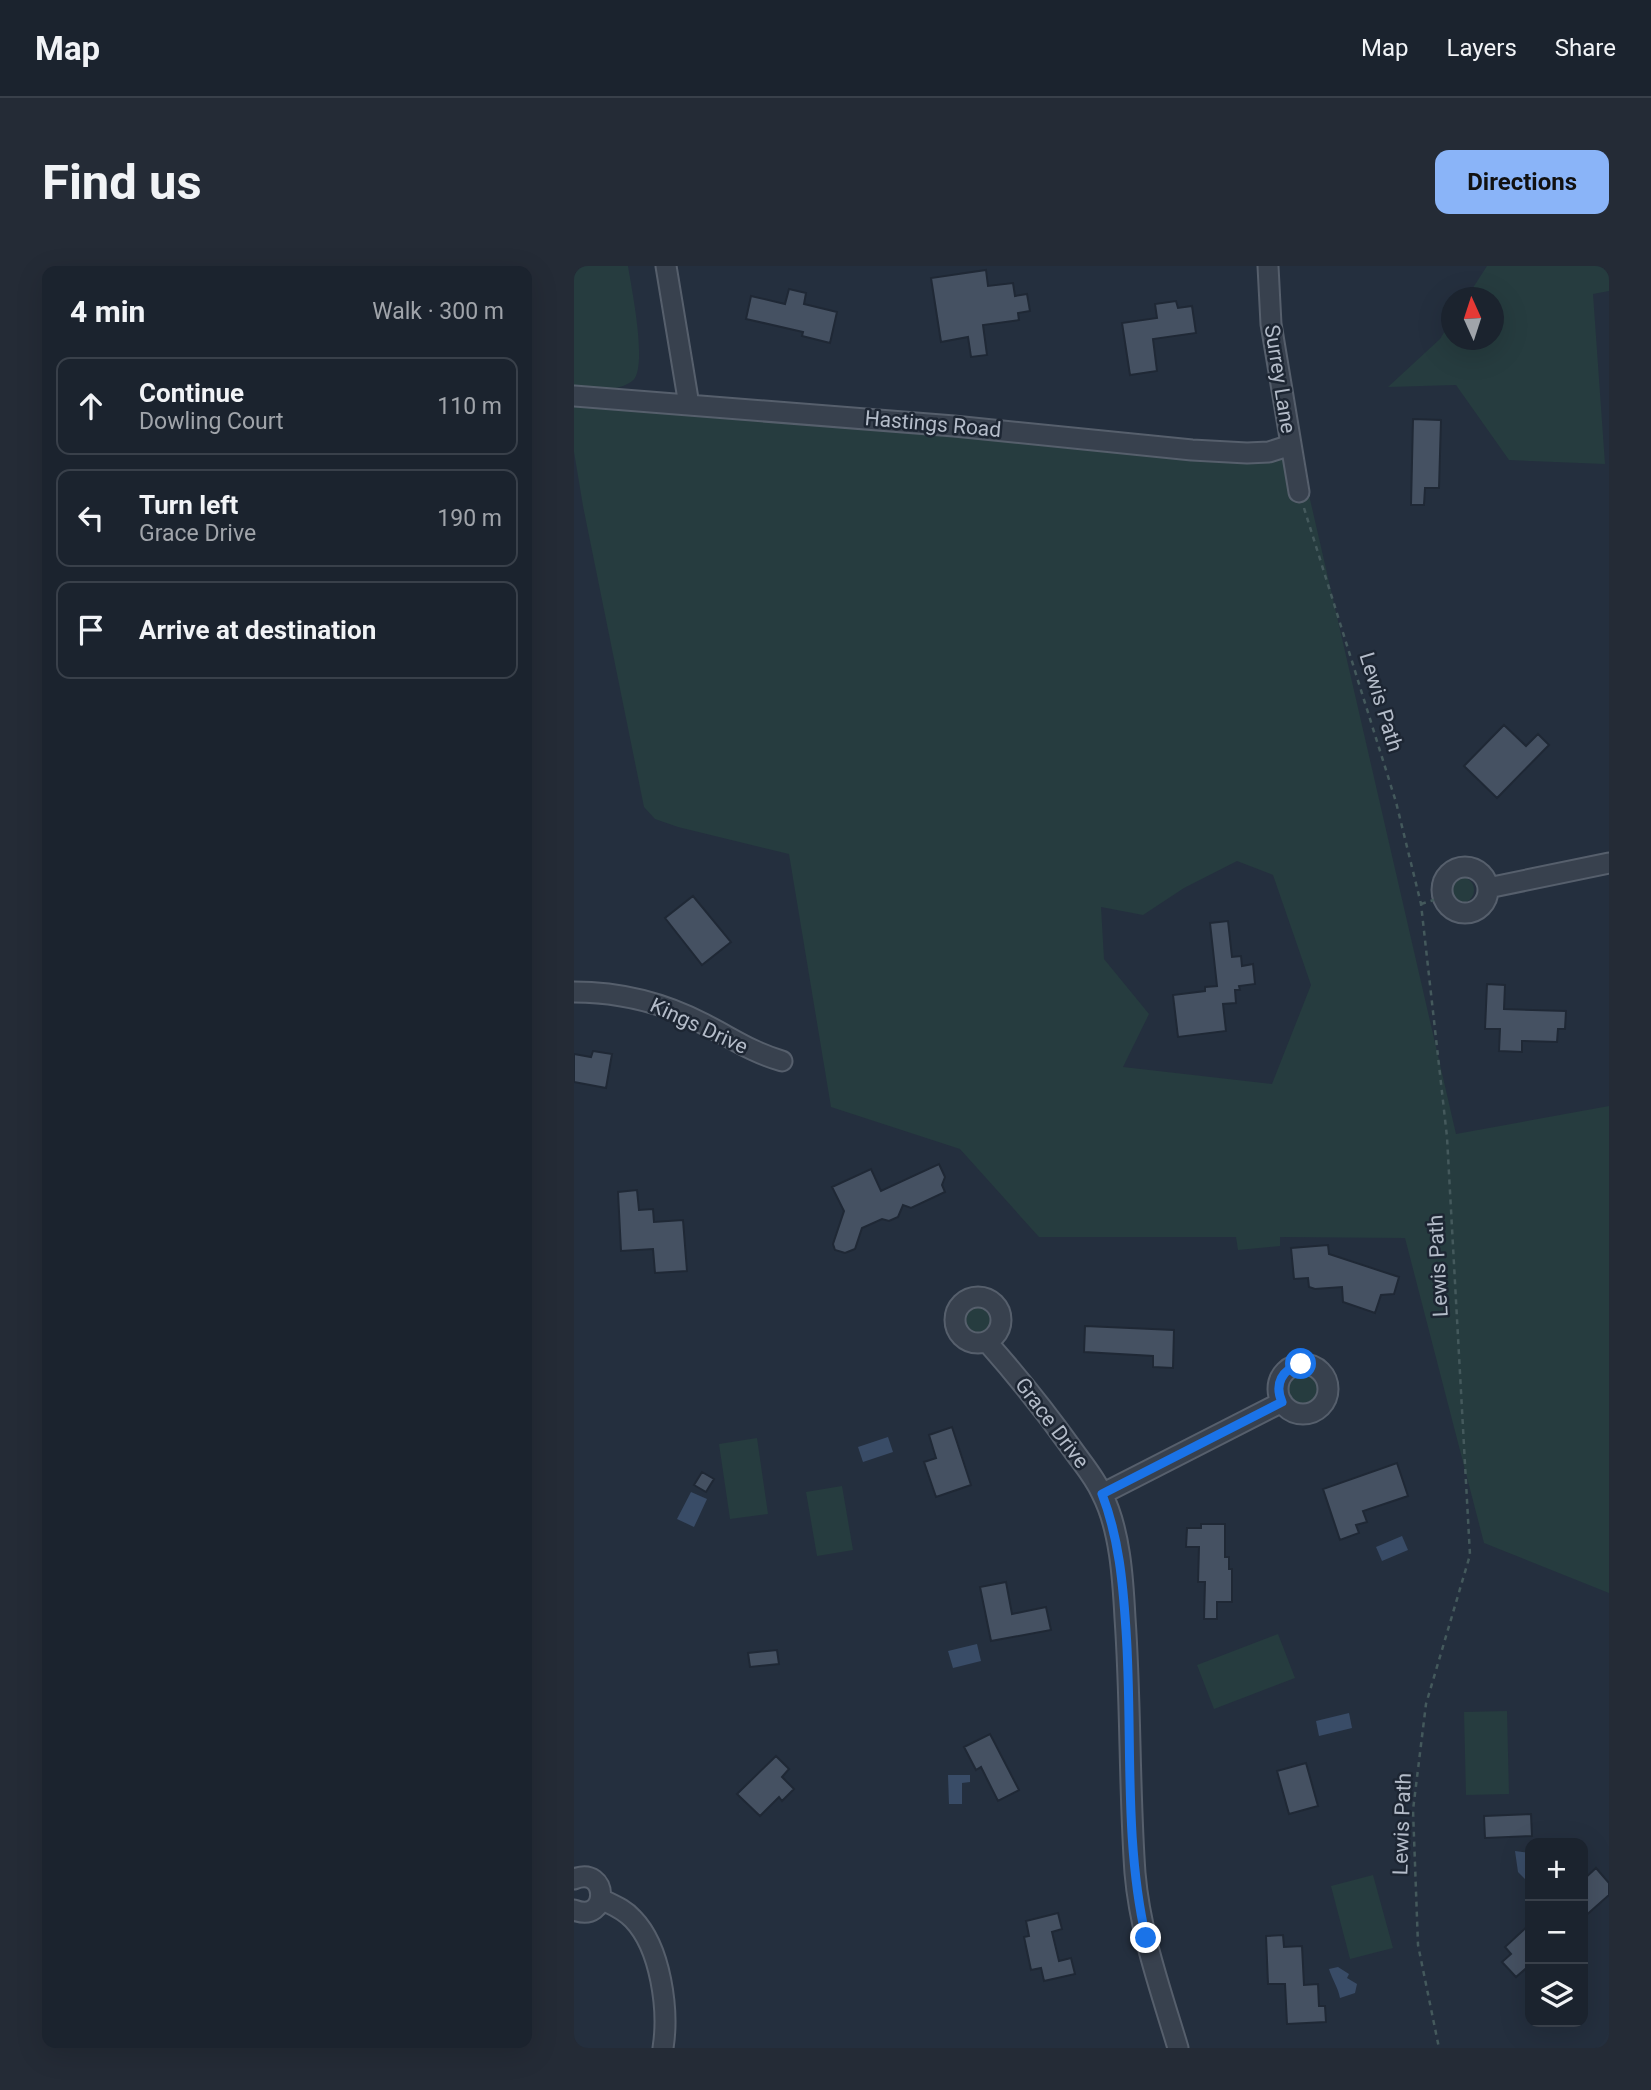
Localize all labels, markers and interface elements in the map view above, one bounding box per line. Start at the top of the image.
text: Map [35,29,100,68]
text: Map [1361,34,1409,62]
text: Layers [1447,34,1517,62]
text: Share [1555,34,1616,62]
button: Directions [1435,150,1609,214]
text: Find us [42,154,202,211]
north arrow [1441,287,1504,350]
text: 4 min [70,294,145,329]
text: Walk · 300 m [372,298,504,325]
street label: Surrey Lane [1260,323,1300,435]
text: Continue [139,378,244,408]
icon: ahead [72,387,110,425]
text: 110 m [437,393,502,420]
street label: Hastings Road [864,406,1002,442]
text: Dowling Court [139,408,284,435]
text: Turn left [139,490,238,520]
icon: left [72,499,110,537]
text: 190 m [437,505,502,532]
text: Grace Drive [139,520,256,547]
icon: arrive [72,611,110,649]
text: Arrive at destination [139,615,376,645]
street label: Lewis Path [1355,650,1407,754]
street label: Kings Drive [646,993,752,1059]
street label: Lewis Path [1423,1214,1453,1318]
route start [1285,1348,1316,1379]
street label: Grace Drive [1010,1373,1094,1473]
street label: Lewis Path [1388,1772,1416,1876]
map controls [1525,1838,1588,2027]
button: + [1525,1838,1588,1901]
button: − [1525,1901,1588,1964]
route end [1130,1922,1161,1953]
button: layers [1525,1964,1588,2027]

